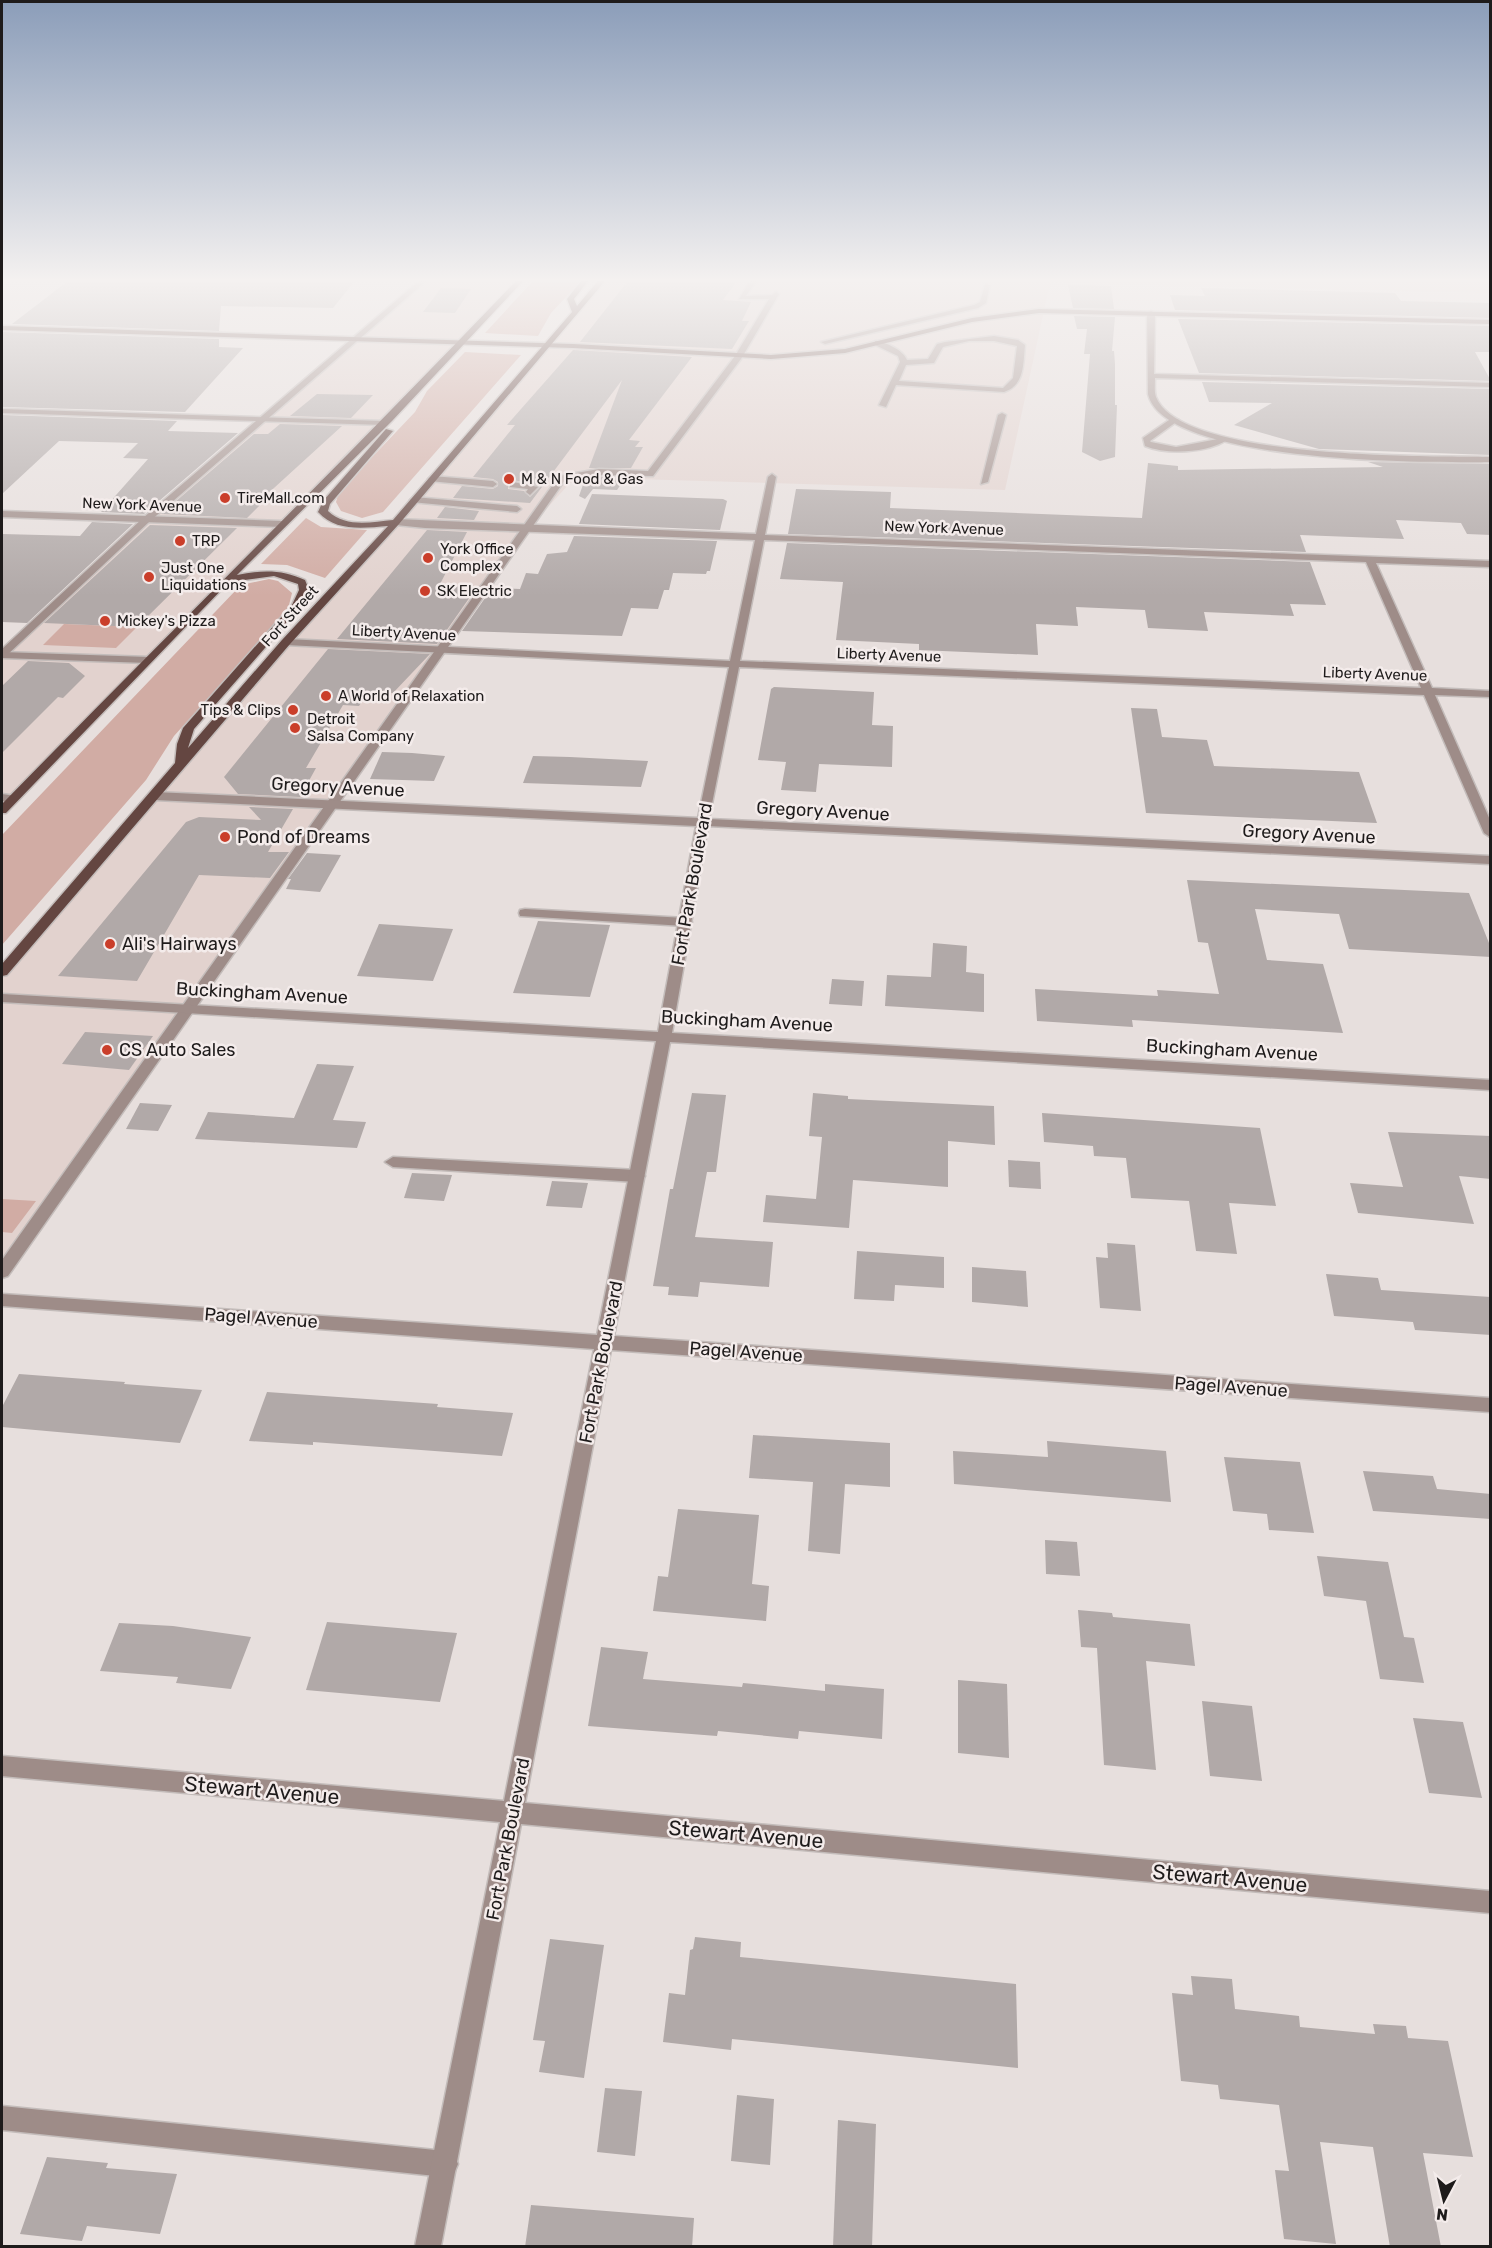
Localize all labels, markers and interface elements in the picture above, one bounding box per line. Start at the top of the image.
place label: M & N Food & Gas [521,470,644,488]
marker: M & N Food & Gas [502,472,516,486]
place label: TireMall.com [237,489,325,507]
marker: TireMall.com [218,491,232,505]
street label: New York Avenue [82,494,202,516]
street label: New York Avenue [884,517,1004,539]
place label: TRP [192,532,221,550]
marker: TRP [173,534,187,548]
place label: York Office Complex [440,540,514,575]
marker: York Office Complex [421,551,435,565]
place label: Just One Liquidations [161,559,247,594]
marker: Just One Liquidations [142,570,156,584]
street label: Fort Street [258,582,322,650]
place label: SK Electric [437,582,512,600]
marker: SK Electric [418,584,432,598]
place label: Mickey's Pizza [117,612,216,630]
marker: Mickey's Pizza [98,614,112,628]
street label: Liberty Avenue [351,621,457,645]
street label: Liberty Avenue [836,644,942,666]
street label: Liberty Avenue [1322,663,1428,685]
place label: A World of Relaxation [338,687,484,705]
marker: A World of Relaxation [319,689,333,703]
place label: Tips & Clips [201,701,281,719]
marker: Tips & Clips [286,703,300,717]
place label: Detroit Salsa Company [307,710,414,745]
marker: Detroit Salsa Company [288,721,302,735]
street label: Gregory Avenue [271,773,405,801]
street label: Gregory Avenue [756,797,890,825]
street label: Fort Park Boulevard [667,801,717,967]
street label: Gregory Avenue [1242,820,1376,848]
place label: Pond of Dreams [237,826,370,848]
marker: Pond of Dreams [218,830,232,844]
place label: Ali's Hairways [122,933,237,955]
marker: Ali's Hairways [103,937,117,951]
street label: Buckingham Avenue [176,978,348,1008]
street label: Buckingham Avenue [661,1006,833,1036]
street label: Buckingham Avenue [1146,1035,1318,1065]
place label: CS Auto Sales [119,1039,235,1061]
marker: CS Auto Sales [100,1043,114,1057]
street label: Fort Park Boulevard [574,1279,628,1445]
street label: Pagel Avenue [204,1303,318,1333]
street label: Pagel Avenue [689,1337,803,1367]
street label: Pagel Avenue [1174,1372,1288,1402]
street label: Fort Park Boulevard [481,1756,535,1922]
street label: Stewart Avenue [184,1771,340,1809]
street label: Stewart Avenue [668,1815,824,1853]
street label: Stewart Avenue [1152,1859,1308,1897]
north arrow [1414,2170,1474,2230]
text: N [1435,2204,1449,2225]

